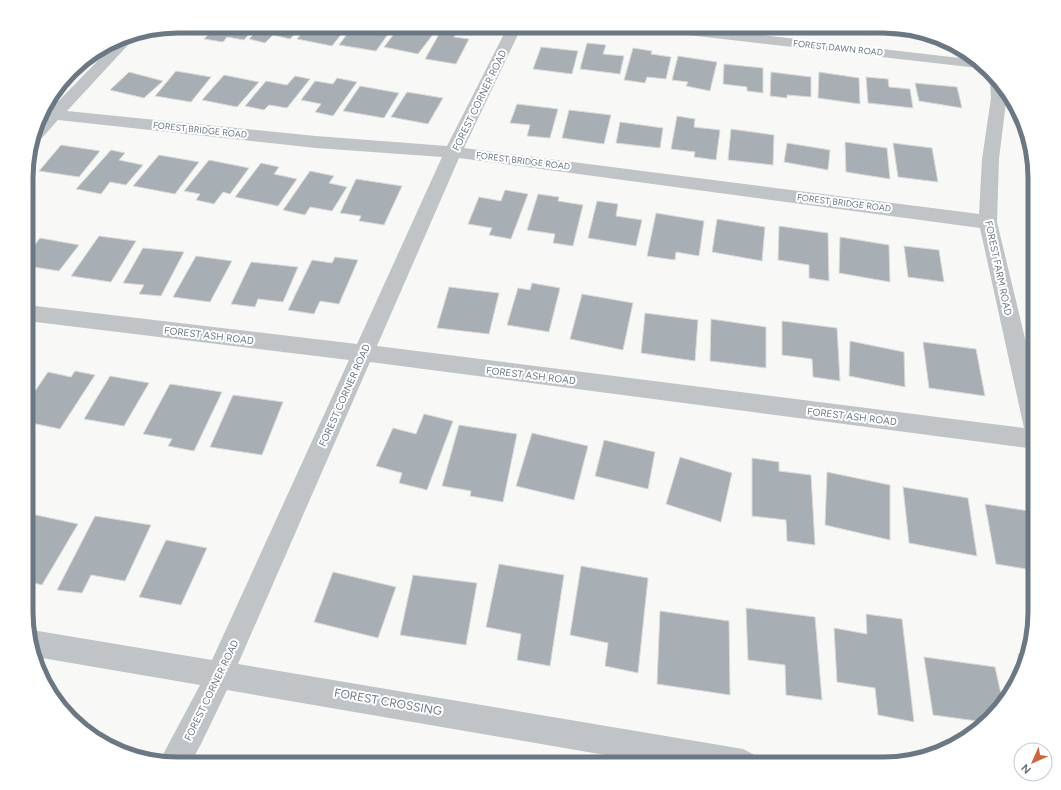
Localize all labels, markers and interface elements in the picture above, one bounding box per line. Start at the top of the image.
street label: FOREST DAWN ROAD [793,37,884,58]
street label: FOREST CORNER ROAD [449,47,510,153]
street label: FOREST BRIDGE ROAD [152,119,248,140]
street label: FOREST BRIDGE ROAD [475,149,571,172]
street label: FOREST BRIDGE ROAD [796,191,892,214]
street label: FOREST FARM ROAD [982,220,1015,317]
street label: FOREST ASH ROAD [163,324,255,347]
street label: FOREST CORNER ROAD [316,342,373,448]
street label: FOREST ASH ROAD [485,364,577,387]
street label: FOREST ASH ROAD [806,405,898,428]
street label: FOREST CORNER ROAD [181,637,242,743]
street label: FOREST CROSSING [333,686,443,718]
north arrow [1013,742,1053,782]
text: N [1019,761,1034,776]

